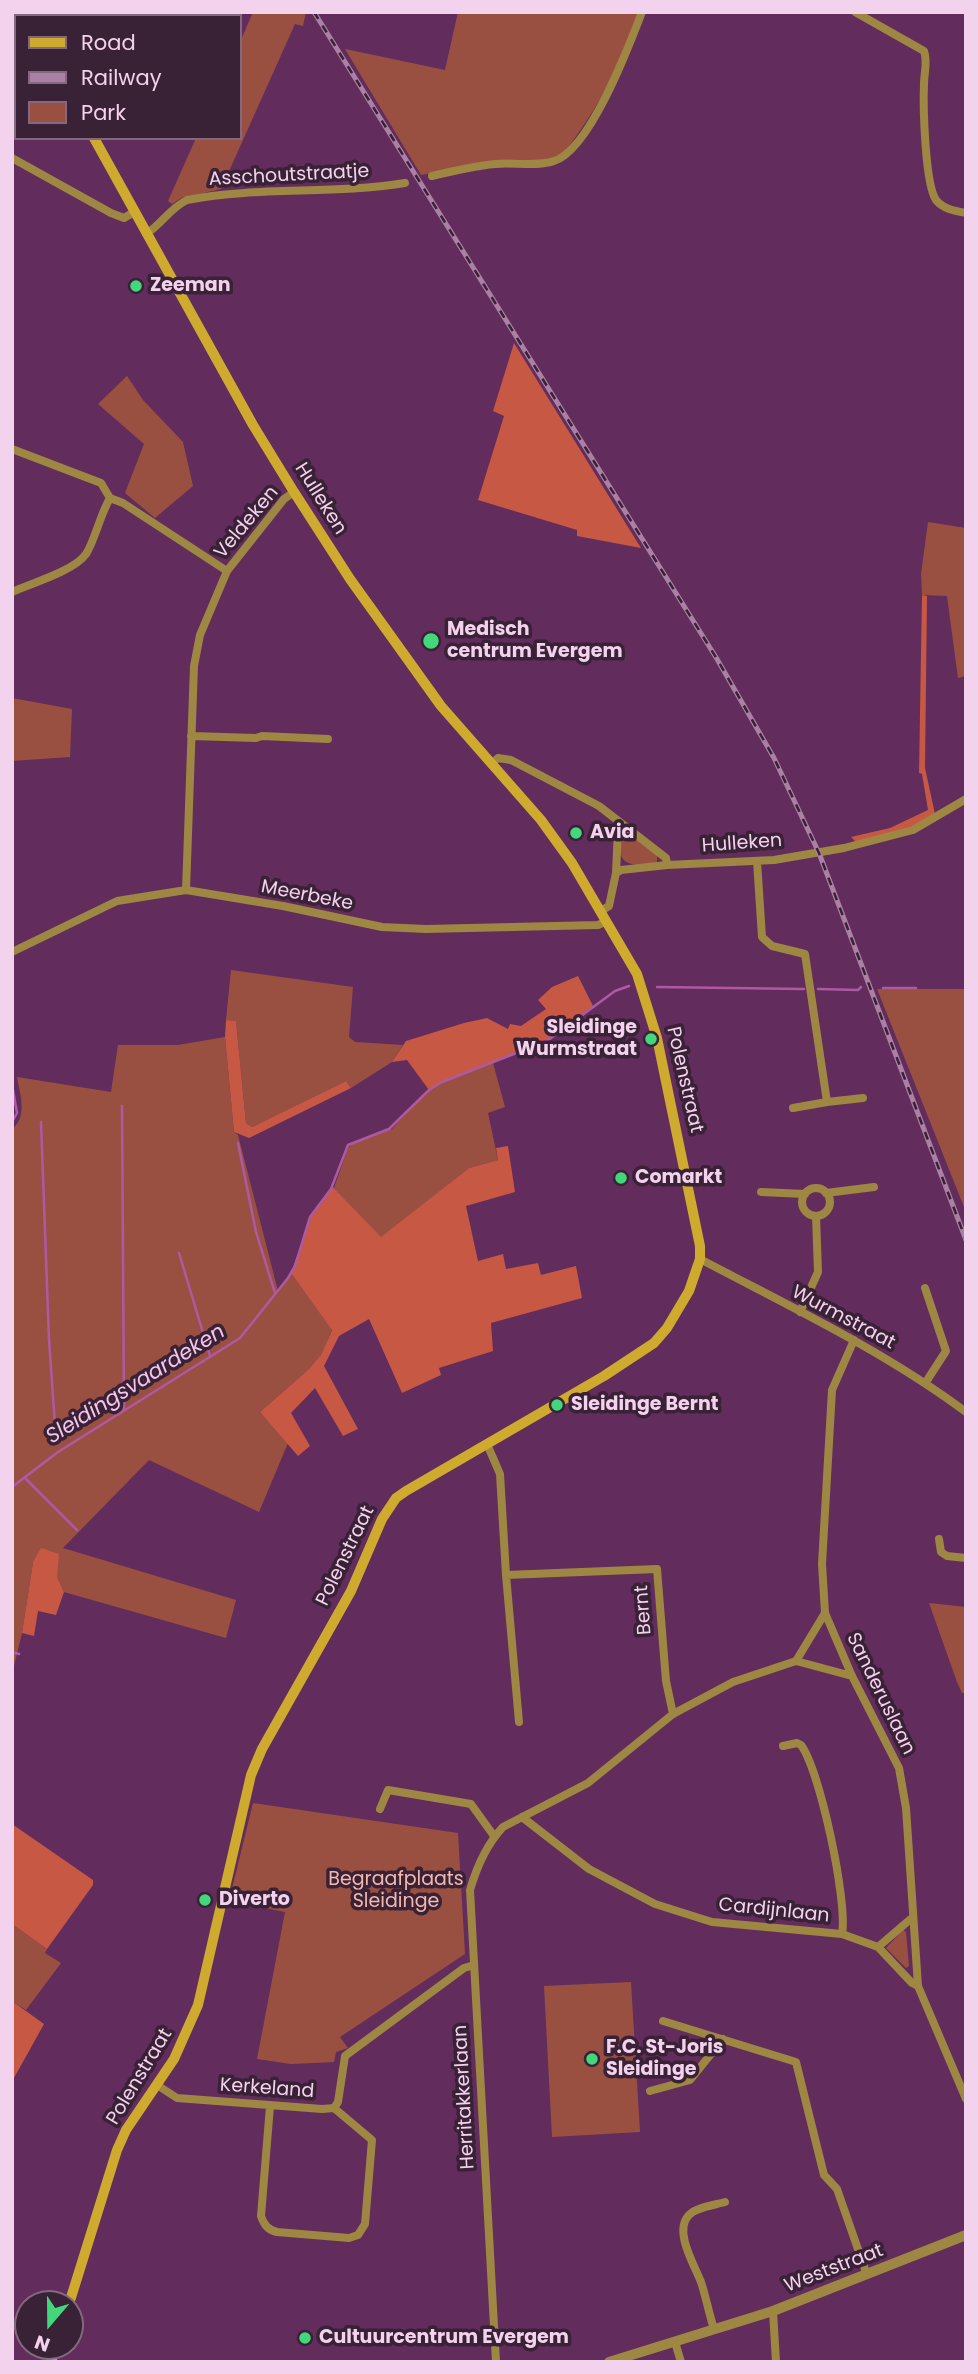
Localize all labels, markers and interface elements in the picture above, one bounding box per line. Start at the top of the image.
legend [14,14,242,140]
text: Road [81,28,136,57]
text: Railway [81,63,162,92]
text: Park [81,98,126,127]
street label: Asschoutstraatje [208,160,370,192]
place label: Zeeman [150,275,231,297]
marker: Zeeman [128,278,144,294]
street label: Hulleken [289,459,351,539]
street label: Veldeken [210,482,284,564]
place label: Medisch centrum Evergem [447,619,623,663]
marker: Medisch centrum Evergem [421,631,441,651]
place label: Avia [590,822,634,844]
marker: Avia [568,825,584,841]
street label: Hulleken [701,830,783,858]
street label: Meerbeke [259,876,355,916]
place label: Sleidinge Wurmstraat [516,1017,637,1061]
street label: Polenstraat [661,1025,707,1135]
marker: Sleidinge Wurmstraat [643,1031,659,1047]
place label: Comarkt [635,1167,722,1189]
marker: Comarkt [613,1170,629,1186]
street label: Wurmstraat [787,1281,899,1355]
water label: Sleidingsvaardeken [42,1320,230,1450]
place label: Sleidinge Bernt [571,1394,718,1416]
marker: Sleidinge Bernt [549,1397,565,1413]
street label: Polenstraat [312,1502,380,1610]
street label: Bernt [631,1584,657,1636]
street label: Sanderuslaan [841,1629,919,1759]
park label: Begraafplaats Sleidinge [328,1869,464,1913]
place label: Diverto [219,1889,290,1911]
marker: Diverto [197,1892,213,1908]
street label: Cardijnlaan [717,1894,831,1928]
street label: Herritakkerlaan [450,2024,480,2170]
street label: Polenstraat [102,2025,178,2129]
place label: F.C. St-Joris Sleidinge [606,2037,723,2081]
marker: F.C. St-Joris Sleidinge [584,2051,600,2067]
street label: Kerkeland [219,2074,315,2104]
street label: Weststraat [782,2240,886,2298]
north arrow [14,2290,84,2360]
place label: Cultuurcentrum Evergem [319,2327,569,2349]
text: N [31,2328,54,2358]
marker: Cultuurcentrum Evergem [297,2330,313,2346]

